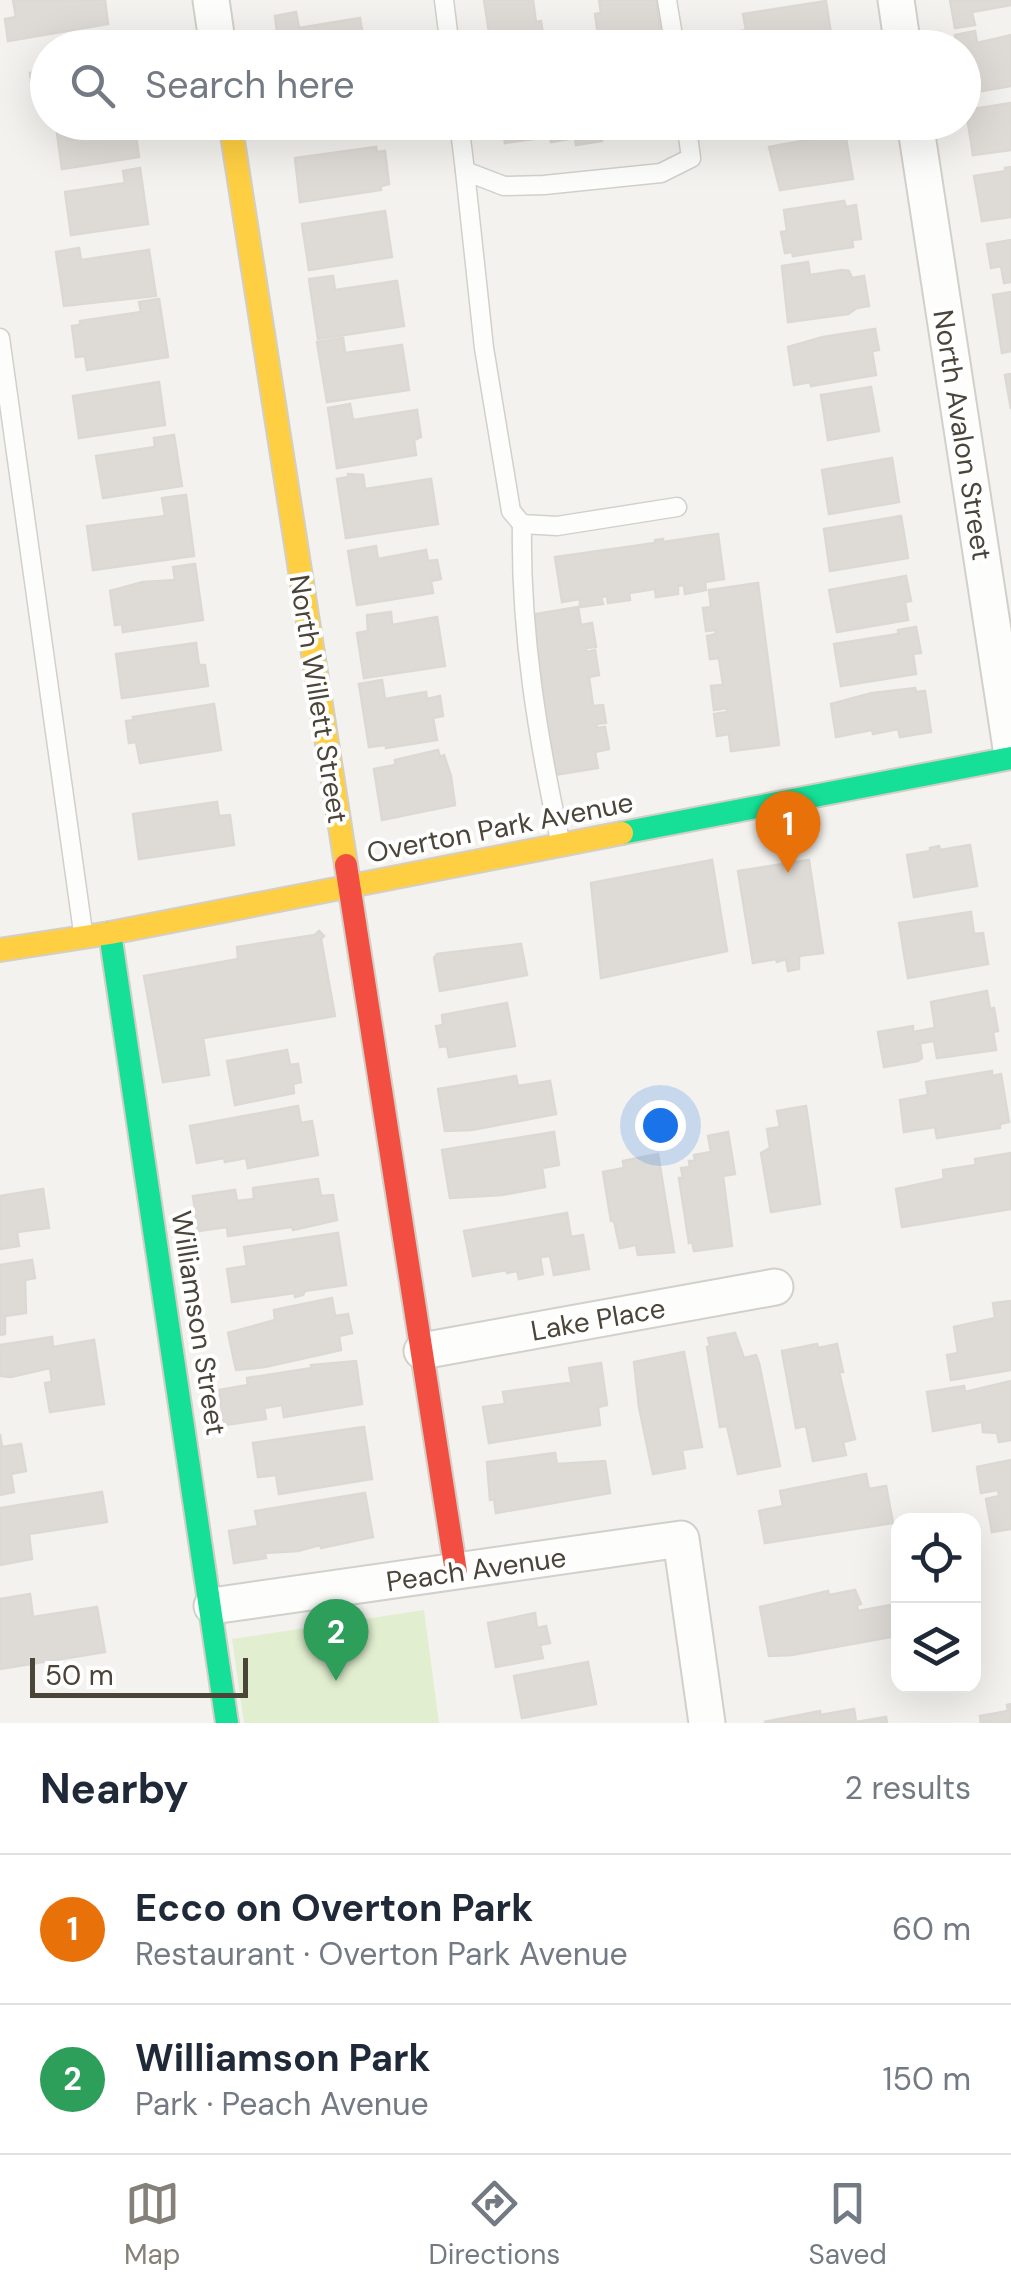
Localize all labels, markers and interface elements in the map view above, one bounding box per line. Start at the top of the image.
search box [30,30,981,140]
icon: search [65,58,120,113]
text: Search here [145,60,355,110]
street label: North Avalon Street [924,307,1001,563]
street label: North Willett Street [281,572,356,826]
street label: Overton Park Avenue [364,784,636,871]
pin: 1 [756,790,820,873]
your location [635,1100,686,1151]
street label: Williamson Street [162,1208,235,1438]
street label: Lake Place [528,1289,668,1350]
map controls [891,1513,981,1693]
button: locate [891,1513,981,1603]
street label: Peach Avenue [384,1539,568,1600]
pin: 2 [304,1598,368,1681]
button: layers [891,1603,981,1693]
scale bar [30,1653,248,1698]
text: 50 m [45,1657,114,1694]
text: Nearby [40,1761,189,1816]
text: 2 results [845,1767,971,1809]
text: Ecco on Overton Park [135,1883,533,1933]
text: 1 [67,1908,78,1950]
text: 60 m [892,1908,971,1950]
text: Restaurant · Overton Park Avenue [135,1933,628,1975]
text: Williamson Park [135,2033,430,2083]
text: 2 [63,2058,82,2100]
text: 150 m [883,2058,971,2100]
text: Park · Peach Avenue [135,2083,429,2125]
tab: Map [124,2176,180,2273]
tab: Directions [429,2176,560,2273]
tab: Saved [808,2176,887,2273]

